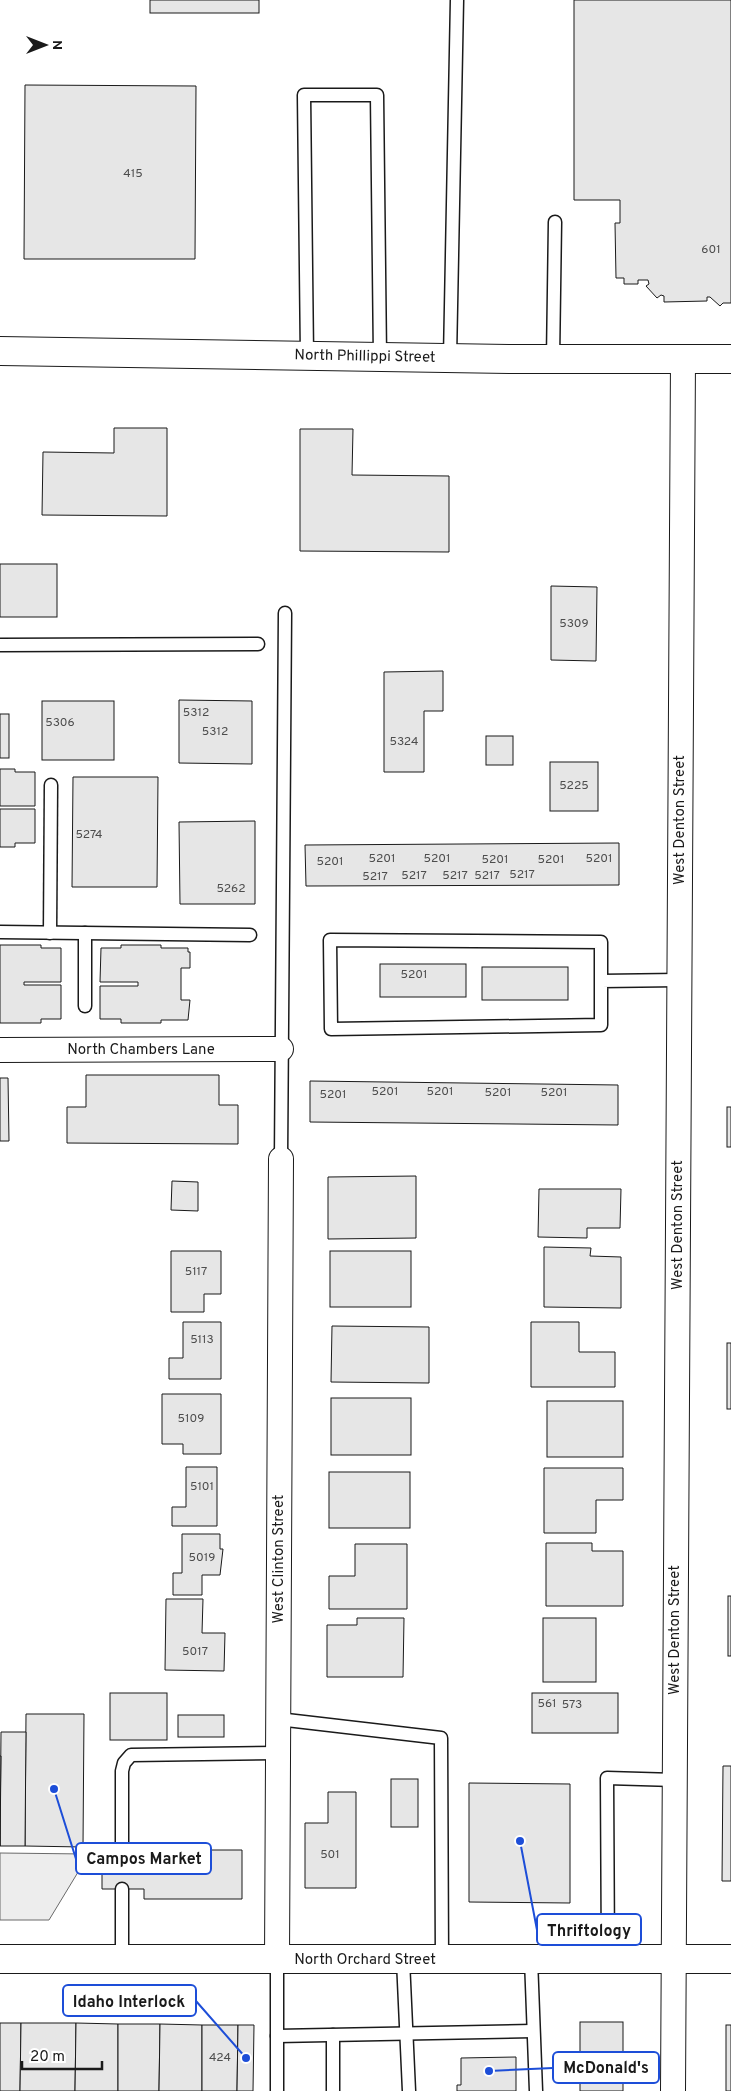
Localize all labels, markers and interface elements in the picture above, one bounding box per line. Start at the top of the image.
north arrow [20,20,70,70]
text: N [48,40,65,50]
house number: 415 [123,166,143,182]
house number: 601 [701,242,721,258]
street label: North Phillippi Street [294,346,436,368]
house number: 5309 [559,616,589,632]
house number: 5312 [183,705,209,721]
house number: 5306 [45,715,75,731]
house number: 5312 [202,724,228,740]
house number: 5324 [389,734,419,750]
street label: West Denton Street [671,755,690,885]
house number: 5225 [559,778,589,794]
house number: 5274 [75,827,103,843]
house number: 5201 [369,851,395,867]
house number: 5201 [424,851,450,867]
house number: 5201 [586,851,612,867]
house number: 5201 [482,852,508,868]
house number: 5201 [538,852,564,868]
house number: 5201 [317,854,343,870]
house number: 5217 [509,867,535,883]
house number: 5217 [401,868,427,884]
house number: 5217 [442,868,468,884]
house number: 5217 [474,868,500,884]
house number: 5217 [362,869,388,885]
house number: 5262 [216,881,246,897]
house number: 5201 [401,967,427,983]
street label: North Chambers Lane [67,1041,215,1060]
house number: 5201 [372,1084,398,1100]
house number: 5201 [427,1084,453,1100]
house number: 5201 [485,1085,511,1101]
house number: 5201 [541,1085,567,1101]
house number: 5201 [320,1087,346,1103]
street label: West Denton Street [669,1160,688,1290]
house number: 5117 [185,1264,207,1280]
house number: 5113 [190,1332,214,1348]
house number: 5109 [178,1411,204,1427]
house number: 5101 [190,1479,214,1495]
street label: West Clinton Street [270,1494,289,1624]
house number: 5019 [189,1550,215,1566]
street label: West Denton Street [666,1565,685,1695]
house number: 5017 [182,1644,208,1660]
house number: 561 [537,1696,557,1712]
house number: 573 [562,1697,582,1713]
callout: Campos Market [76,1843,211,1874]
house number: 501 [320,1847,340,1863]
text: Campos Market [86,1850,202,1870]
callout: Thriftology [537,1914,641,1945]
text: Thriftology [547,1922,631,1942]
street label: North Orchard Street [294,1951,436,1970]
callout: Idaho Interlock [63,1985,196,2016]
text: Idaho Interlock [73,1993,185,2013]
scale bar [22,2038,102,2070]
text: 20 m [30,2048,65,2067]
house number: 424 [209,2050,231,2066]
callout: McDonald's [553,2052,659,2083]
text: McDonald's [563,2059,649,2079]

